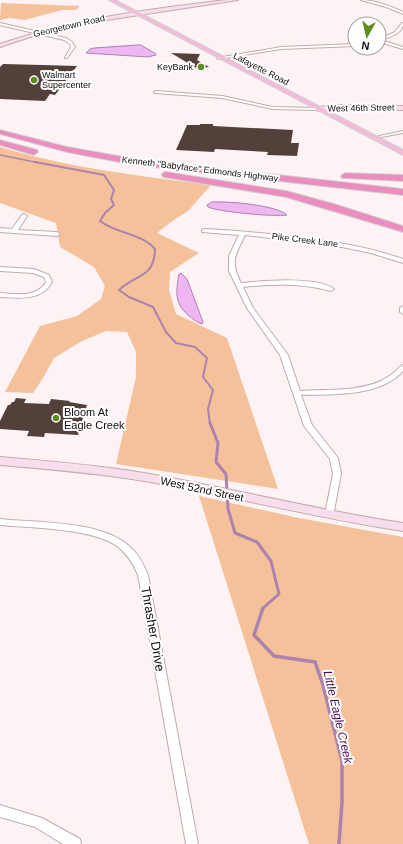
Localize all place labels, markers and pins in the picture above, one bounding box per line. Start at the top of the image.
place label: KeyBank [157,62,193,72]
marker: KeyBank [196,62,206,72]
place label: Walmart Supercenter [42,70,91,90]
marker: Walmart Supercenter [29,75,39,85]
place label: Bloom At Eagle Creek [64,406,125,431]
marker: Bloom At Eagle Creek [51,413,61,423]

